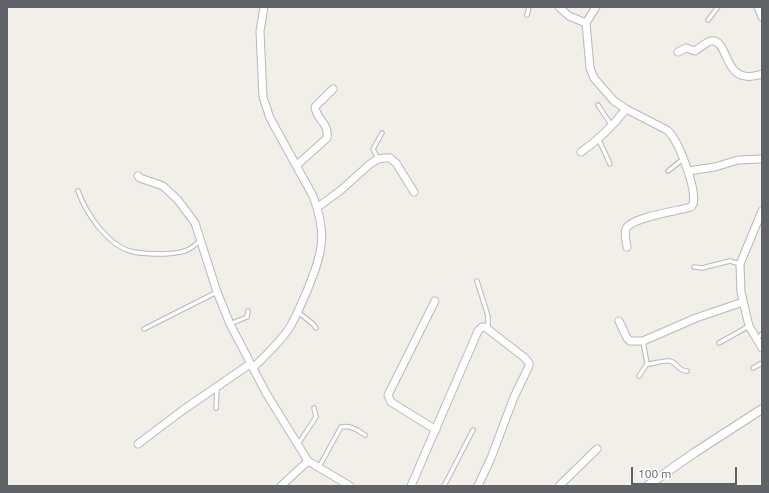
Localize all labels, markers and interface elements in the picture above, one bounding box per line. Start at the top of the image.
scale bar [633,459,739,485]
text: 100 m [638,467,671,480]

